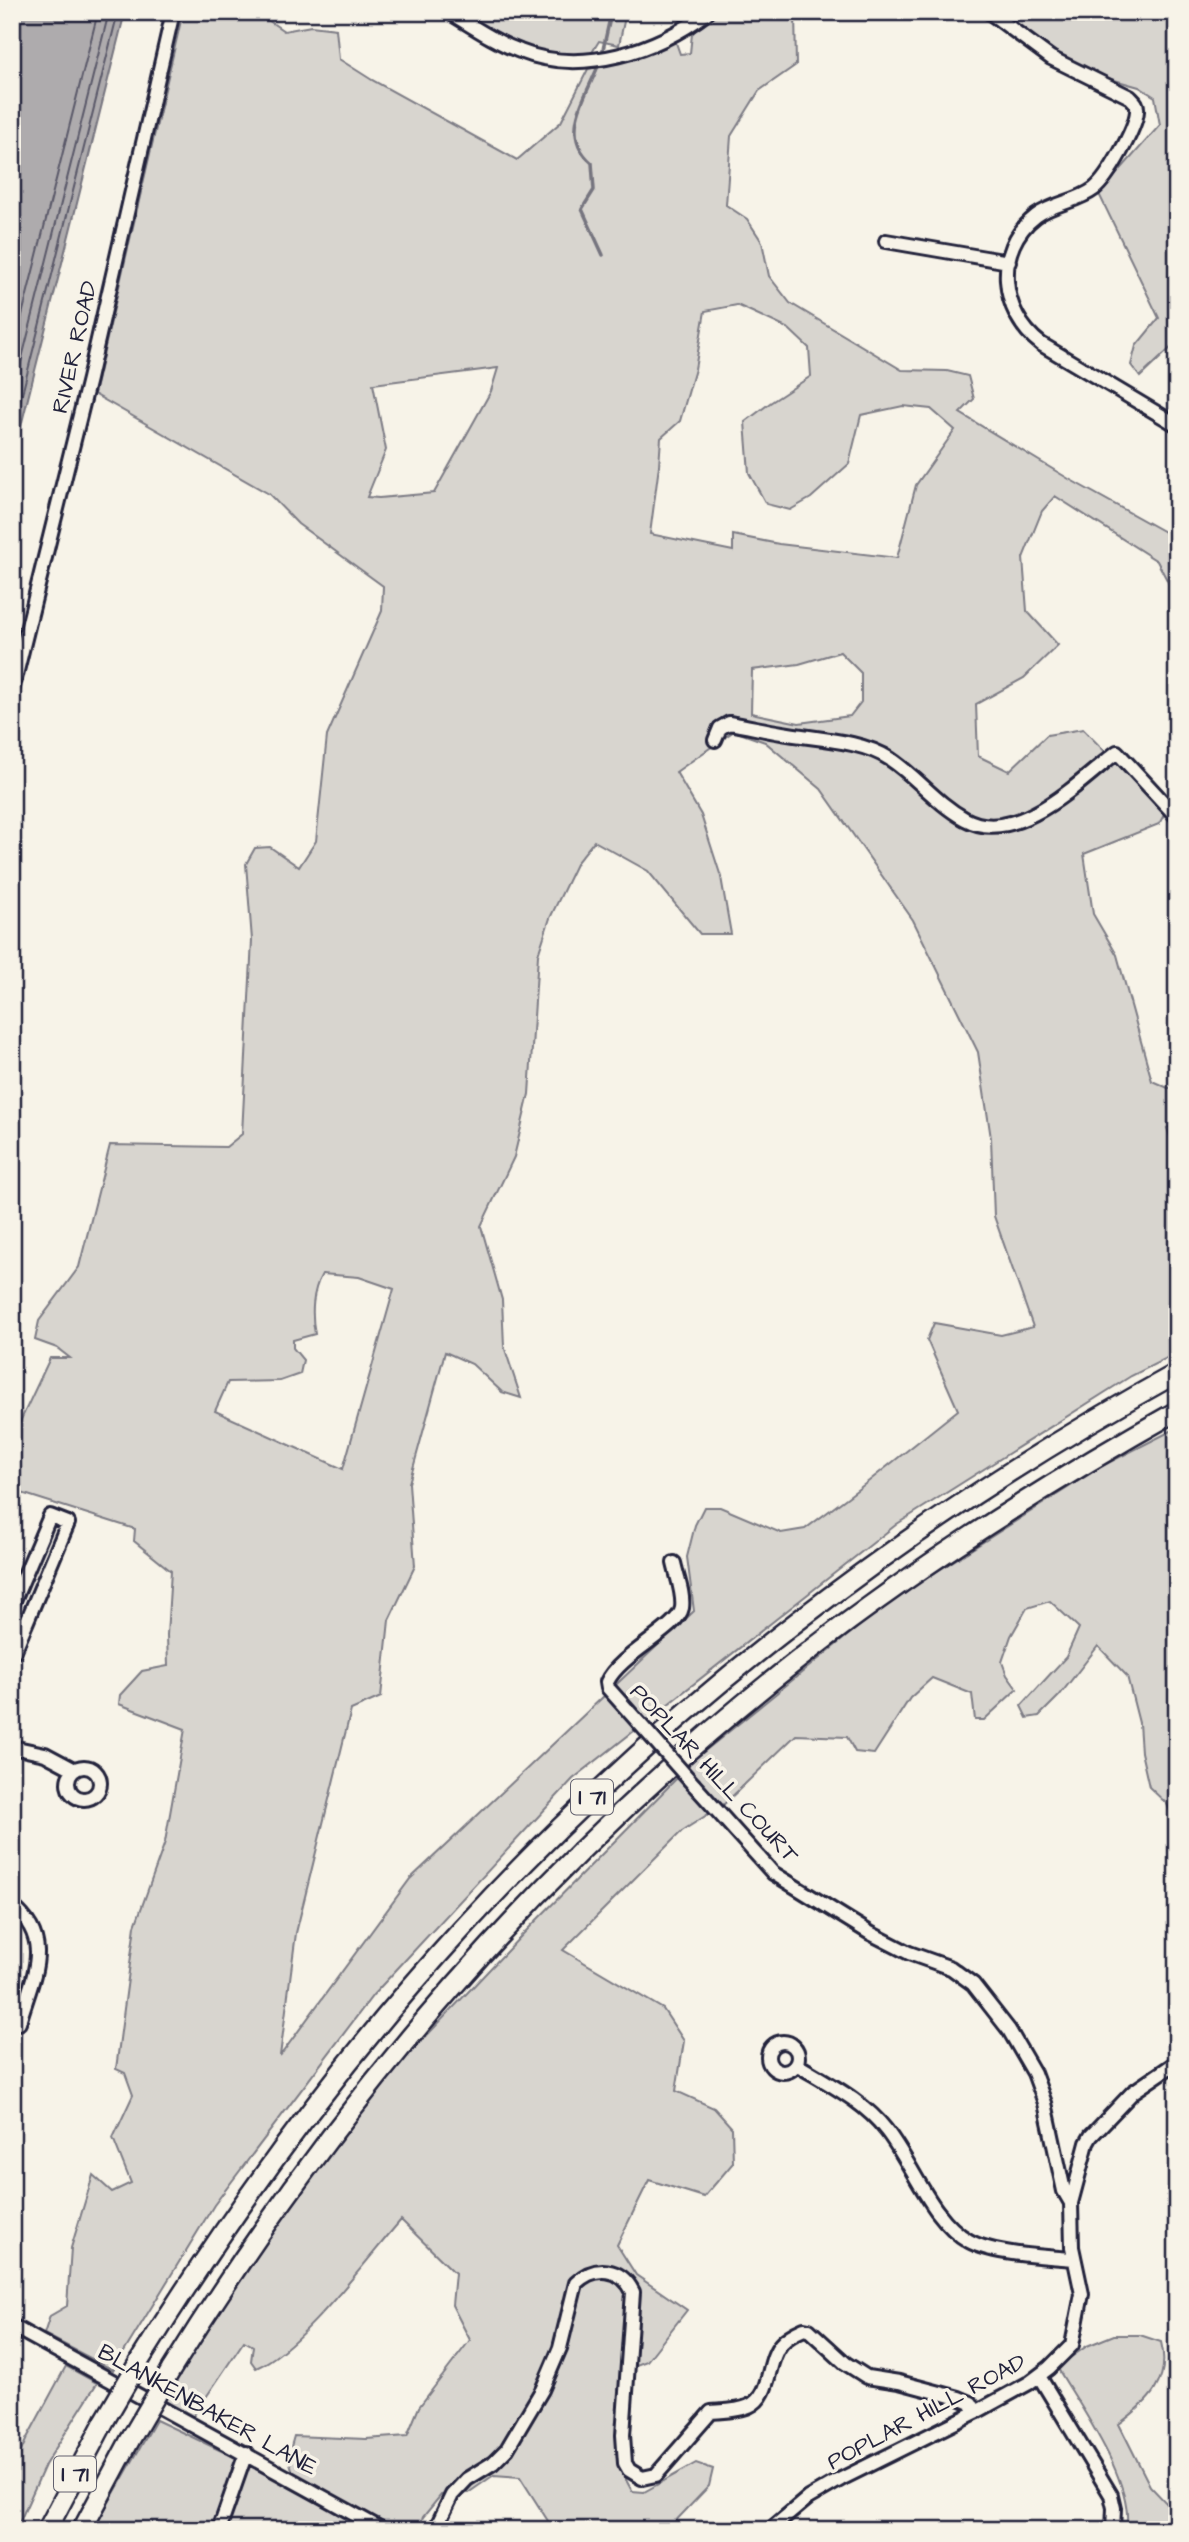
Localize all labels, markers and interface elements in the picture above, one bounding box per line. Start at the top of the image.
street label: RIVER ROAD [44,278,106,417]
street label: POPLAR HILL COURT [622,1677,806,1871]
road number: I 71 [571,1780,613,1814]
street label: BLANKENBAKER LANE [92,2336,323,2484]
street label: POPLAR HILL ROAD [821,2346,1032,2478]
road number: I 71 [54,2456,96,2492]

